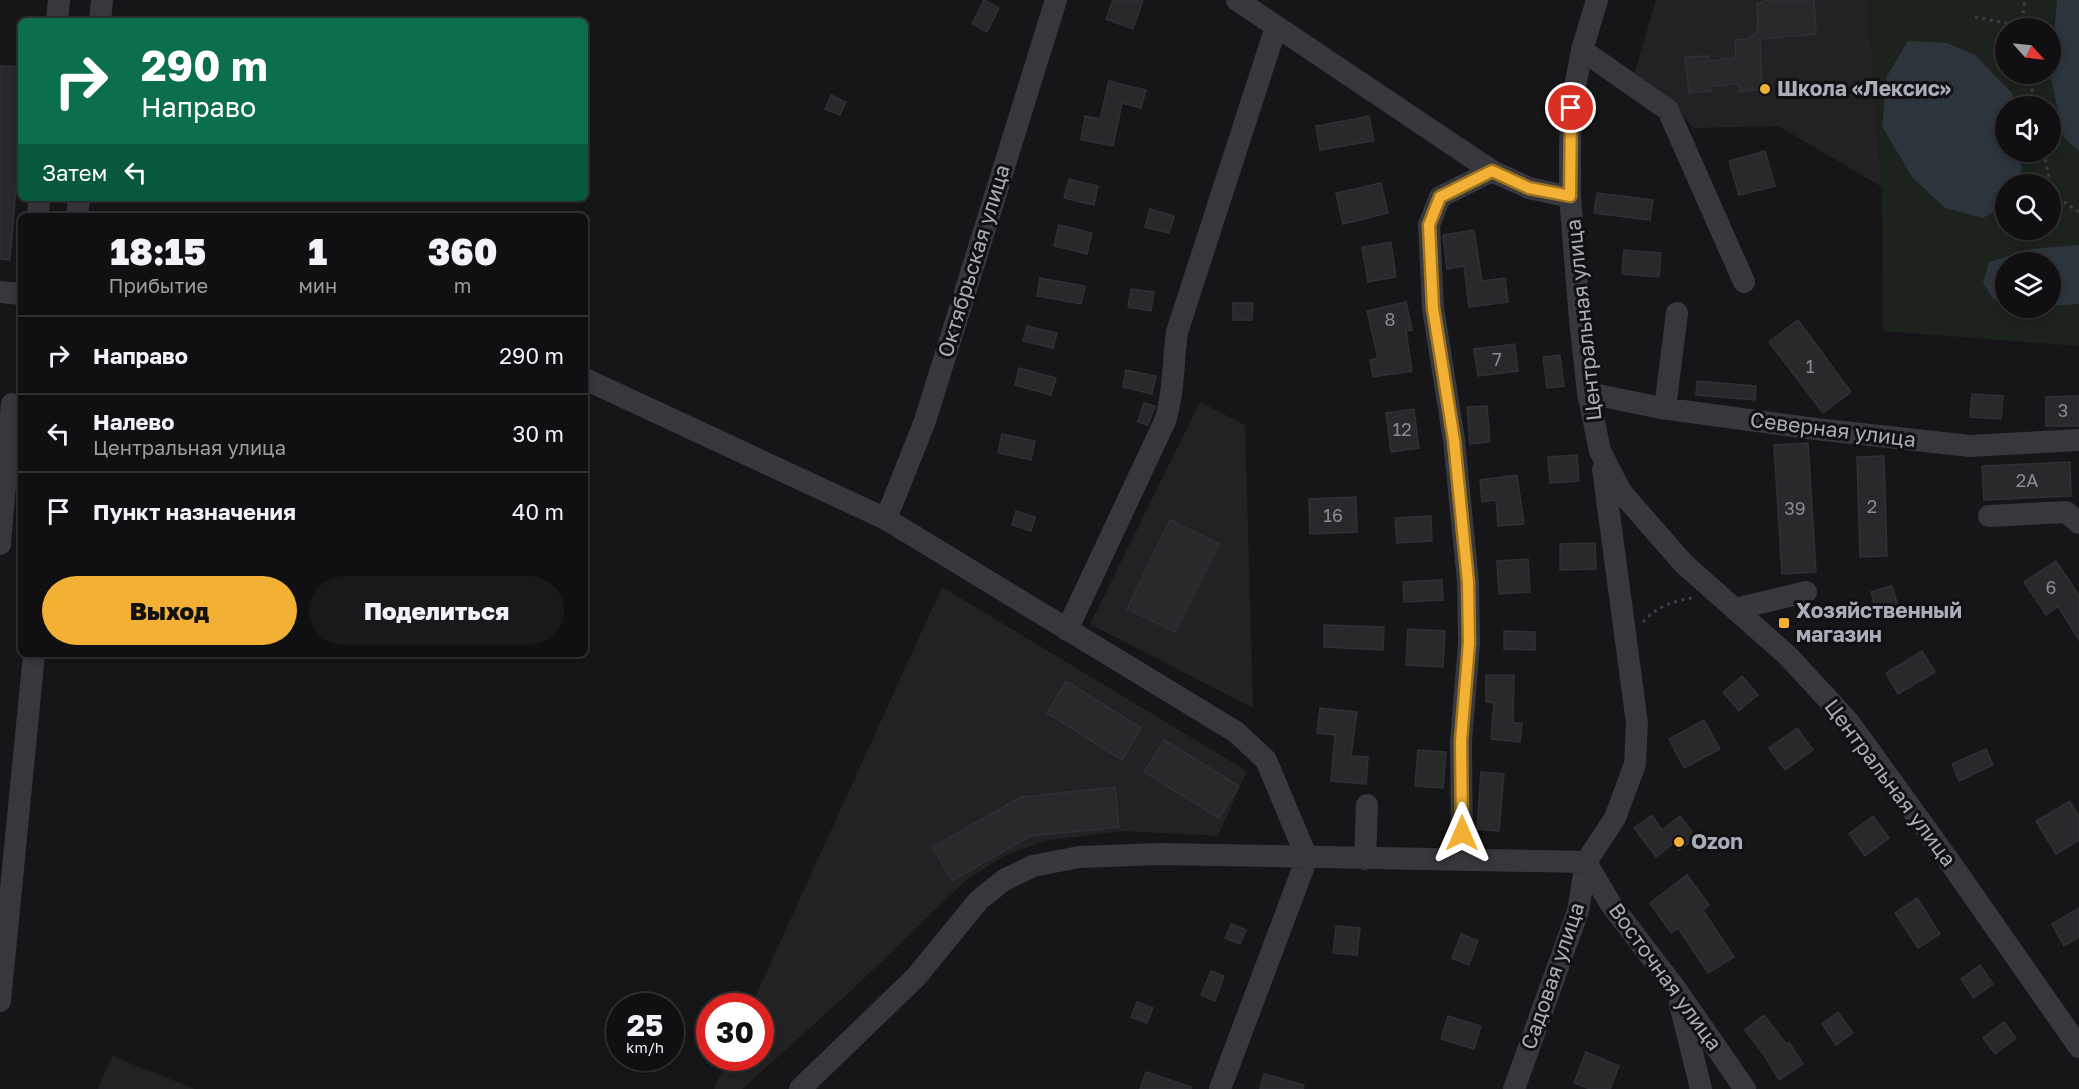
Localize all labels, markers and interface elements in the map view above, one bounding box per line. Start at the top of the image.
north arrow [1995,18,2061,84]
map controls [1995,18,2061,318]
text: 290 m [141,40,268,90]
icon: right [42,42,120,120]
place label: Школа «Лексис» [1777,75,1951,101]
pin [1545,82,1596,133]
marker: Школа «Лексис» [1758,82,1772,96]
text: Направо [141,91,256,123]
icon: arrive [1554,91,1587,124]
button: sound [1995,96,2061,162]
icon: left [119,156,152,189]
text: Затем [42,159,107,186]
street label: Октябрьская улица [931,161,1015,360]
button: search [1995,174,2061,240]
street label: Центральная улица [1559,218,1607,422]
text: 18:15 [110,230,206,273]
text: 1 [308,230,327,273]
text: 360 [428,230,498,273]
button: layers [1995,252,2061,318]
text: Прибытие [108,273,208,297]
text: мин [298,273,337,297]
text: m [454,273,471,297]
house number: 8 [1385,308,1395,330]
icon: right [42,339,75,372]
text: Направо [93,342,188,369]
text: 290 m [499,342,564,369]
house number: 7 [1492,348,1502,370]
house number: 1 [1806,355,1815,377]
house number: 3 [2058,399,2068,421]
street label: Северная улица [1749,406,1918,452]
text: Налево [93,408,175,435]
icon: left [42,417,75,450]
house number: 12 [1392,418,1412,440]
text: 30 m [513,420,564,447]
text: Центральная улица [93,435,286,459]
house number: 2А [2016,469,2038,491]
icon: arrive [42,495,75,528]
house number: 2 [1867,495,1877,517]
house number: 39 [1784,497,1806,519]
text: Пункт назначения [93,498,296,525]
text: 40 m [512,498,564,525]
house number: 16 [1323,504,1343,526]
button: Выход [42,576,297,645]
button: Поделиться [309,576,564,645]
house number: 6 [2046,576,2056,598]
place label: Хозяйственный магазин [1796,597,1962,647]
marker: Хозяйственный магазин [1777,616,1791,630]
street label: Центральная улица [1819,694,1962,871]
position arrow [1430,801,1494,865]
place label: Ozon [1691,828,1743,854]
marker: Ozon [1672,835,1686,849]
street label: Восточная улица [1604,898,1728,1055]
street label: Садовая улица [1515,899,1589,1053]
speed limit sign: 30 [696,993,774,1071]
text: 25 [627,1007,663,1043]
text: km/h [626,1038,664,1056]

